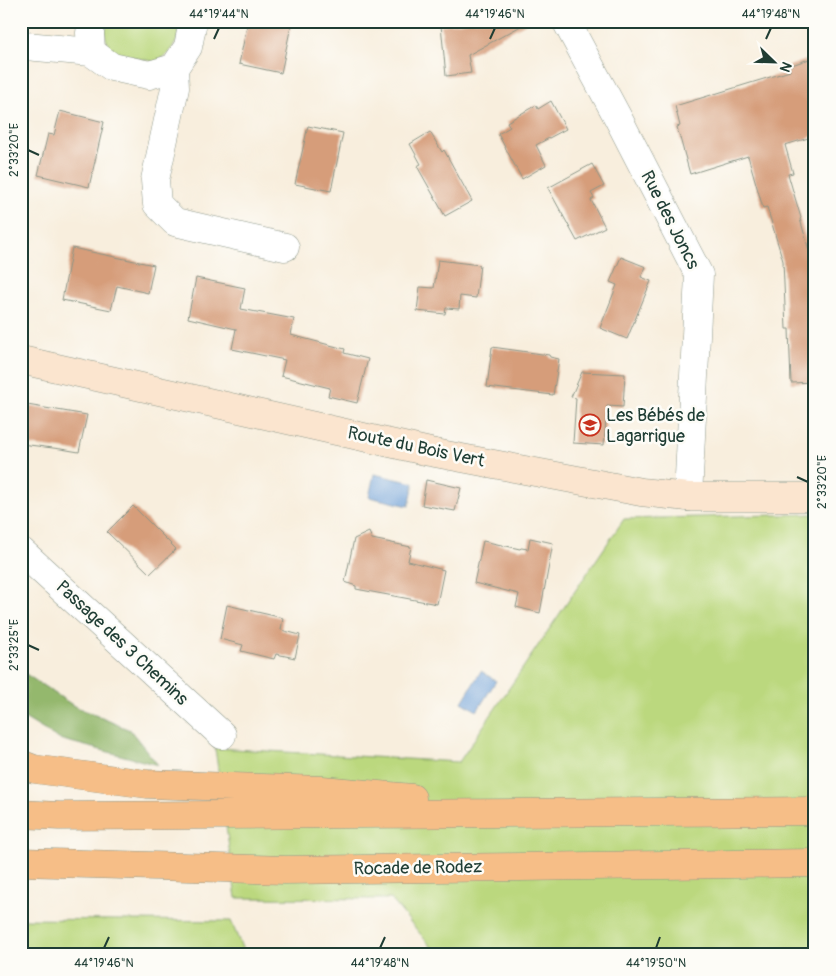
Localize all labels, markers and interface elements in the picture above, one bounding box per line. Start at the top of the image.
text: 44°19'44"N [189,7,249,22]
text: 44°19'46"N [465,7,525,22]
text: 44°19'48"N [742,7,800,22]
north arrow [748,38,798,88]
text: N [776,59,795,75]
text: 2°33'20"E [7,123,22,177]
street label: Rue des Joncs [635,167,705,273]
place label: Les Bébés de Lagarrigue [606,404,705,448]
school or university icon: Les Bébés de Lagarrigue [578,413,602,437]
street label: Route du Bois Vert [345,421,487,473]
text: 2°33'20"E [815,455,830,509]
street label: Passage des 3 Chemins [51,576,193,710]
text: 2°33'25"E [7,619,22,671]
street label: Rocade de Rodez [354,855,482,881]
text: 44°19'46"N [74,956,134,971]
text: 44°19'48"N [351,956,409,971]
text: 44°19'50"N [626,956,686,971]

